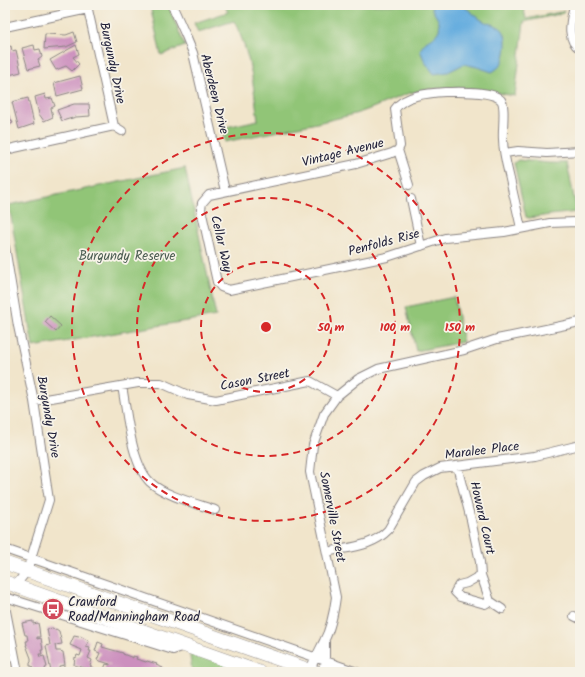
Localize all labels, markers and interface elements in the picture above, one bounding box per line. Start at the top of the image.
street label: Burgundy Drive [93,20,131,106]
street label: Aberdeen Drive [194,52,234,137]
street label: Vintage Avenue [300,133,386,173]
street label: Cellar Way [204,213,238,275]
street label: Penfolds Rise [346,223,422,263]
park label: Burgundy Reserve [79,246,175,267]
text: 50 m [317,318,345,337]
text: 100 m [380,318,410,337]
text: 150 m [445,318,475,337]
centre of rings [259,320,273,334]
street label: Cason Street [218,363,293,397]
street label: Burgundy Drive [30,374,66,460]
street label: Maralee Place [444,436,521,466]
street label: Somerville Street [313,470,351,565]
street label: Howard Court [463,479,501,558]
place label: Crawford Road/Manningham Road [68,592,200,628]
bus stop icon: Crawford Road/Manningham Road [40,596,66,622]

